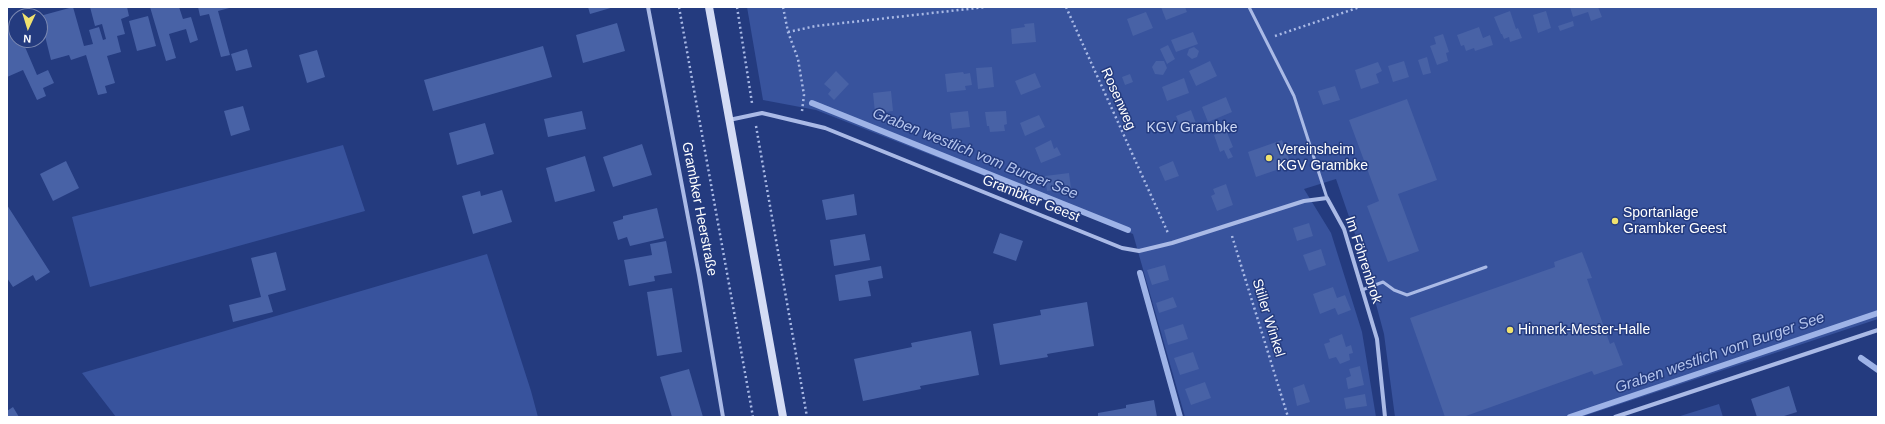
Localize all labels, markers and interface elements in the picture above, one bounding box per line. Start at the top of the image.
north arrow [8,8,48,48]
text: N [23,33,32,45]
street label: Rosenweg [1097,65,1139,133]
water label: Graben westlich vom Burger See [870,104,1080,204]
park label: KGV Grambke [1146,120,1238,136]
street label: Grambker Heerstraße [678,141,720,277]
place label: Vereinsheim KGV Grambke [1277,142,1368,174]
marker: Vereinsheim KGV Grambke [1264,153,1274,163]
street label: Grambker Geest [980,172,1082,226]
place label: Sportanlage Grambker Geest [1623,205,1726,238]
street label: Im Föhrenbrok [1341,214,1385,306]
marker: Sportanlage Grambker Geest [1610,216,1620,226]
street label: Stiller Winkel [1248,277,1288,359]
water label: Graben westlich vom Burger See [1613,309,1827,397]
place label: Hinnerk-Mester-Halle [1518,322,1650,338]
marker: Hinnerk-Mester-Halle [1505,325,1515,335]

